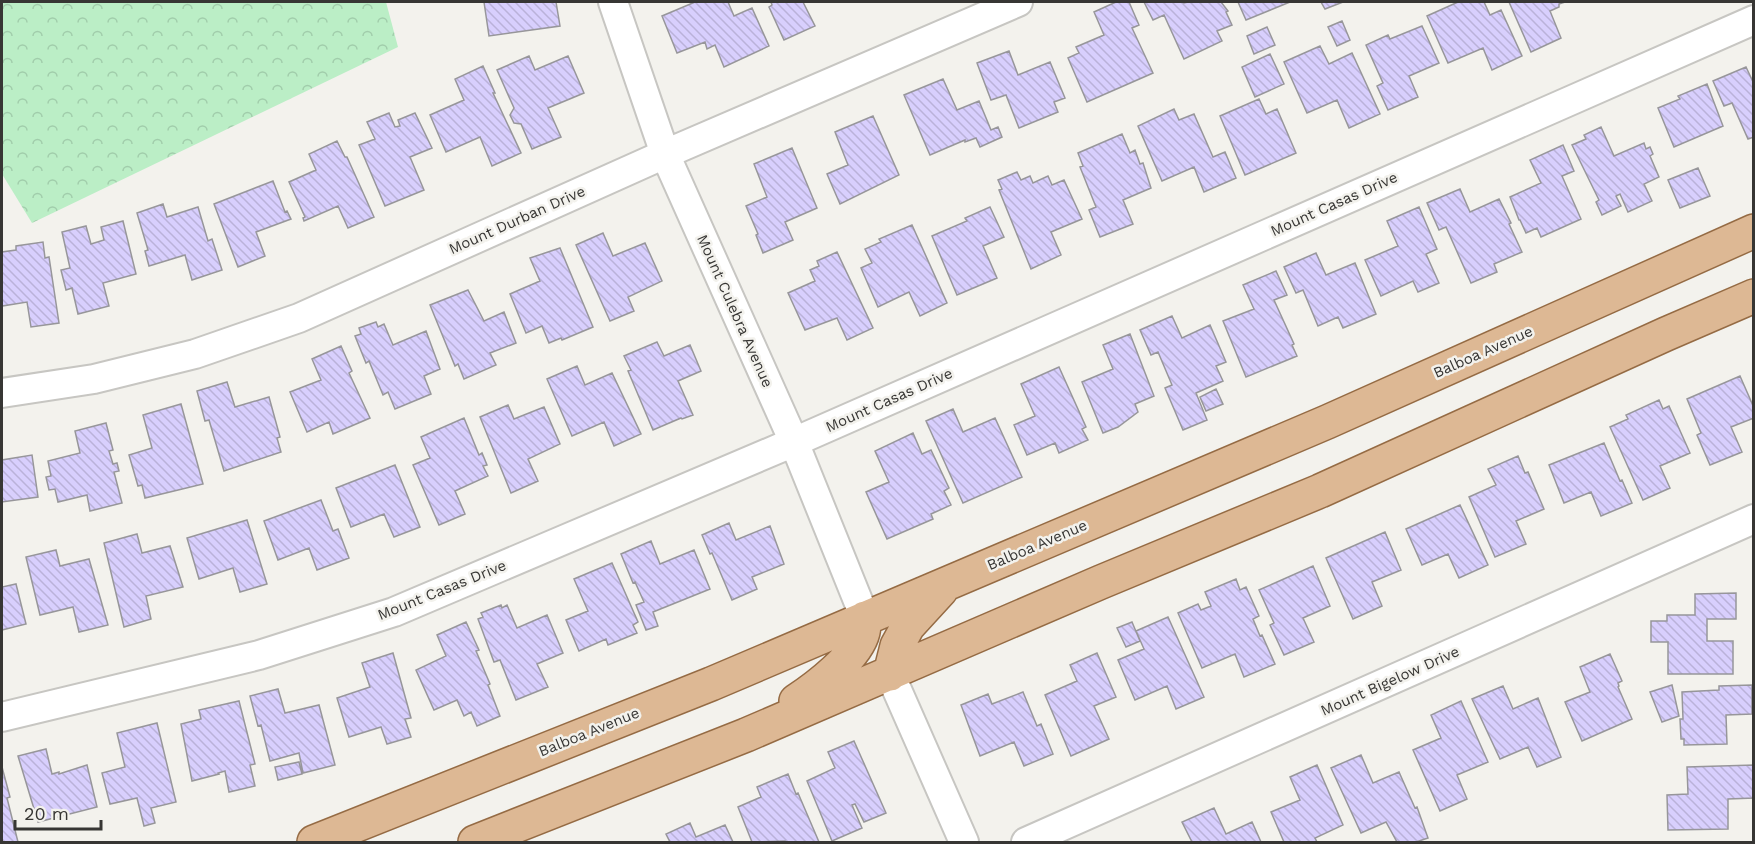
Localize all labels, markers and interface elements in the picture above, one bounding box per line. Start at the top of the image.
street label: Mount Casas Drive [1268,168,1400,240]
street label: Mount Durban Drive [446,182,588,258]
street label: Mount Culebra Avenue [693,232,777,390]
street label: Balboa Avenue [1430,322,1536,382]
street label: Mount Casas Drive [823,364,955,436]
street label: Balboa Avenue [984,516,1090,574]
street label: Mount Casas Drive [375,556,509,624]
street label: Mount Bigelow Drive [1318,642,1462,720]
street label: Balboa Avenue [536,704,642,760]
scale bar [15,793,100,831]
text: 20 m [24,803,69,824]

